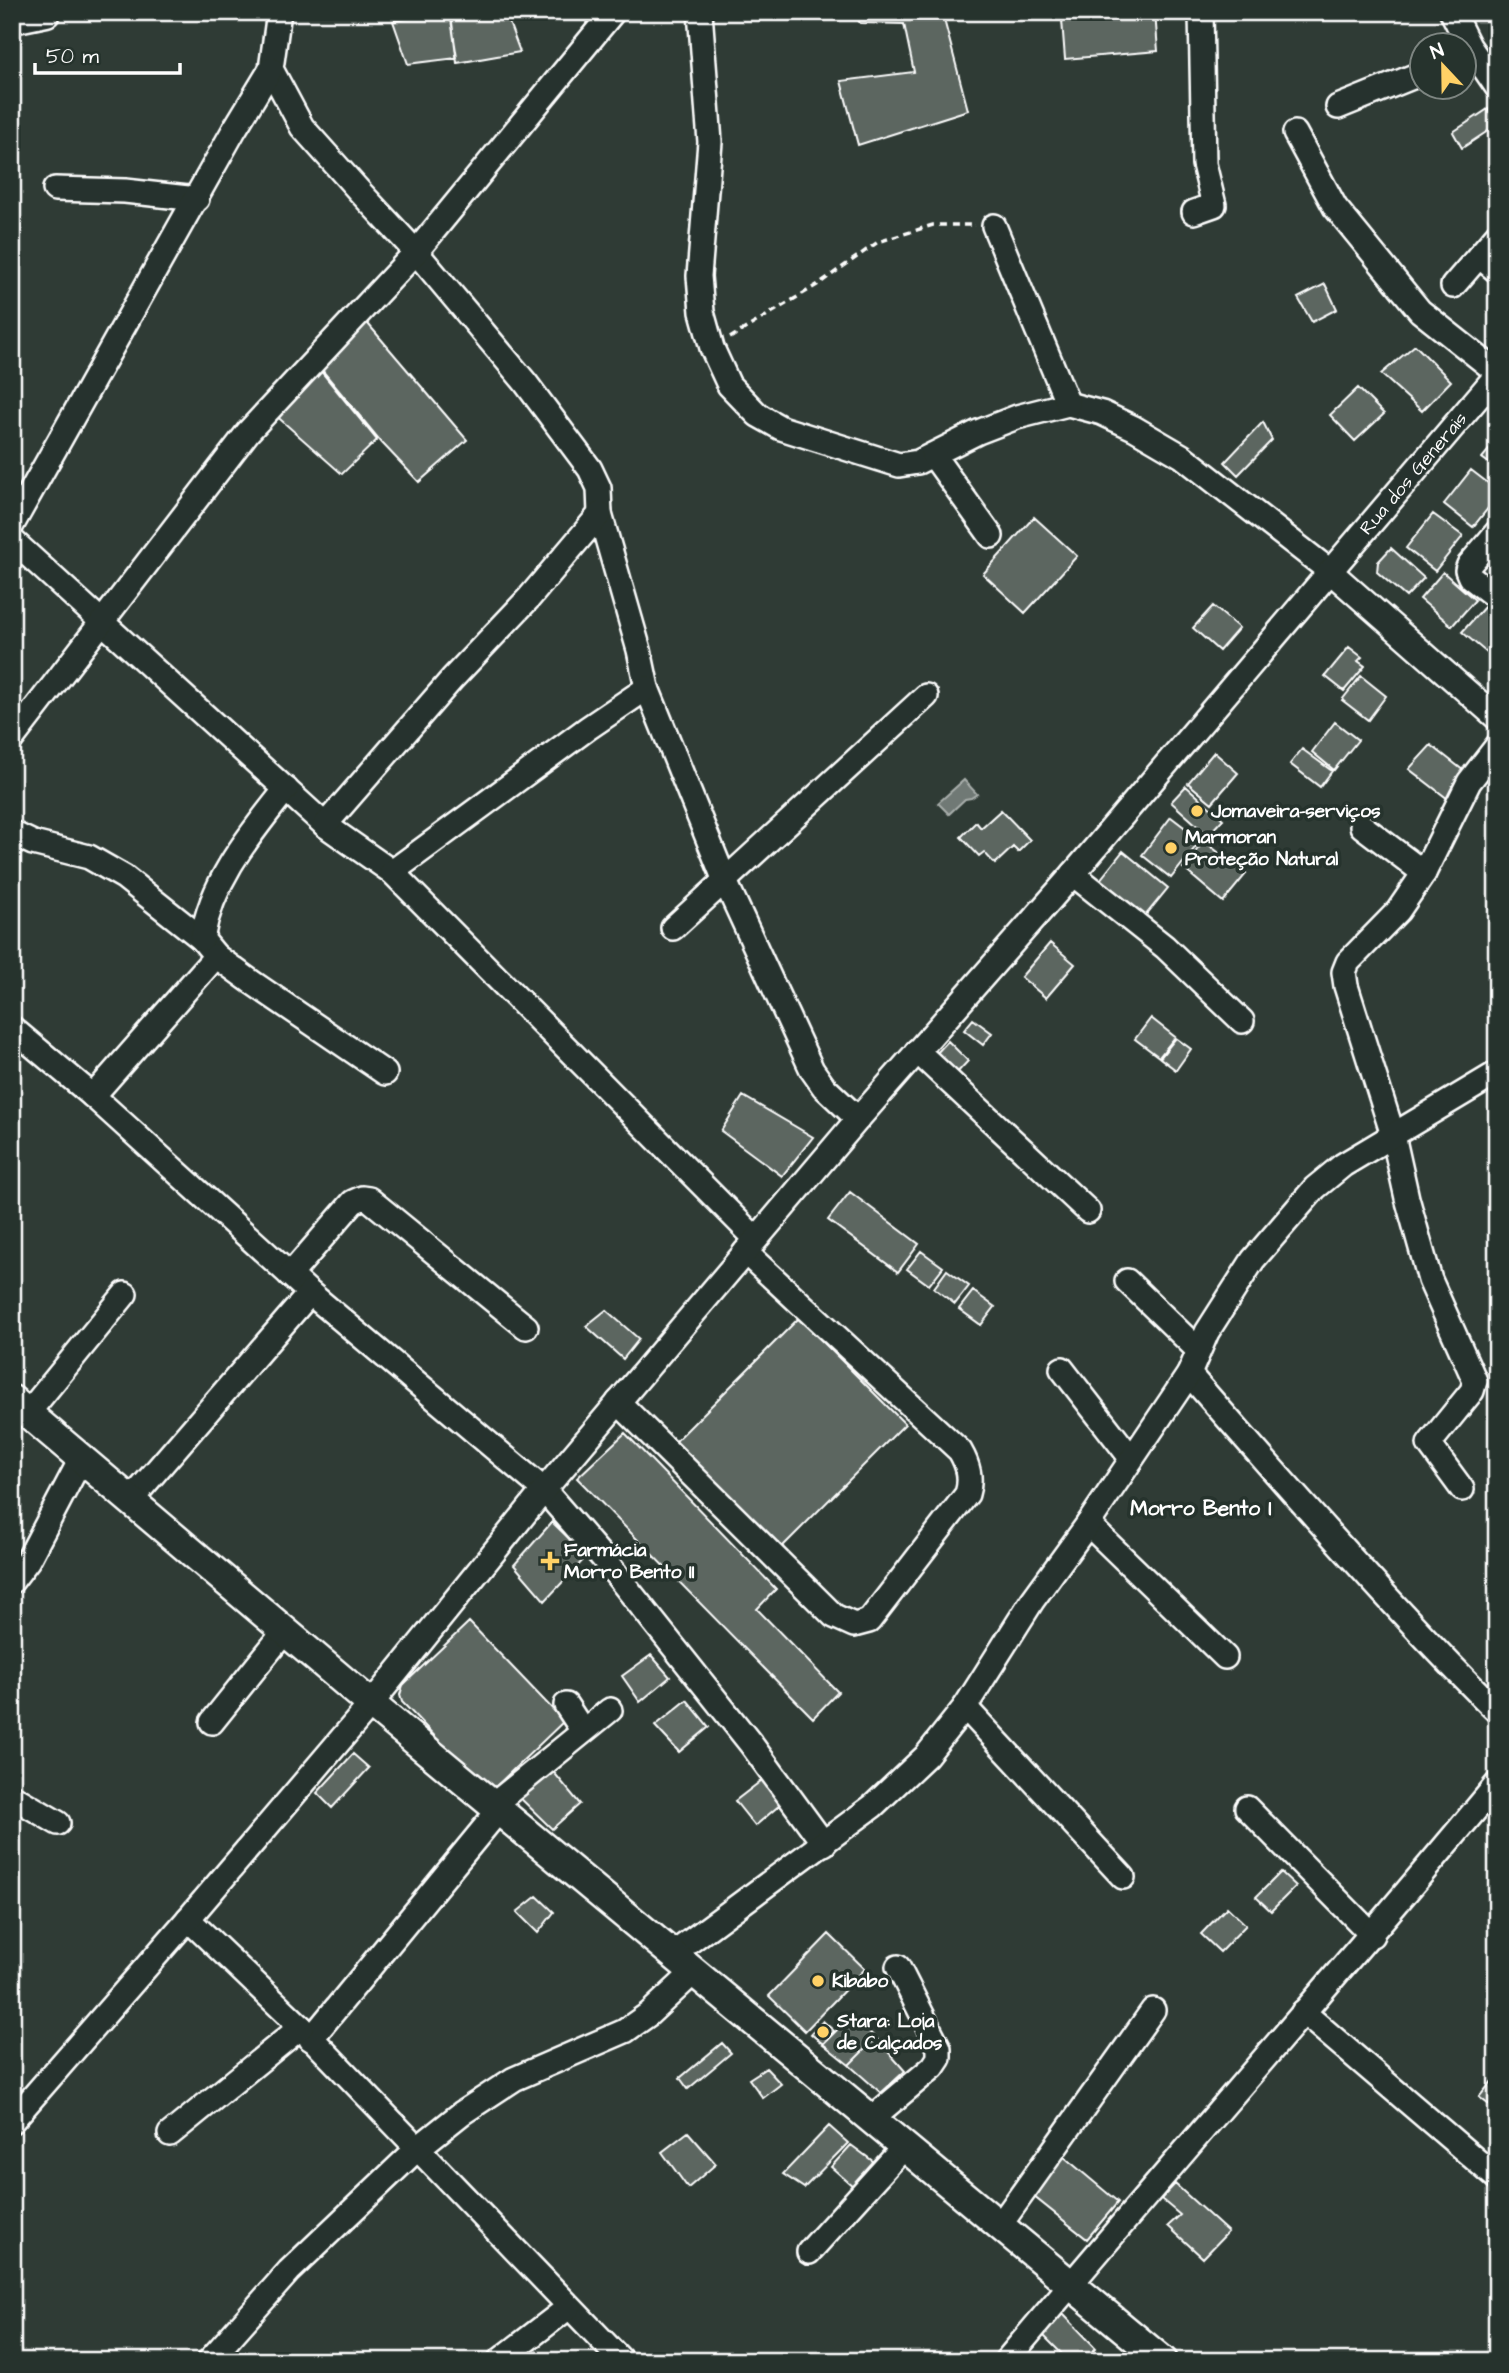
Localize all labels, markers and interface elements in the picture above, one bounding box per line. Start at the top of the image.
scale bar [35,32,180,76]
north arrow [1408,32,1478,102]
text: N [1427,37,1448,66]
text: 50 m [46,42,100,71]
street label: Rua dos Generais [1353,406,1473,541]
place label: Jomaveira-serviços [1210,798,1381,825]
marker: Jomaveira-serviços [1189,803,1205,819]
place label: Marmoran Proteção Natural [1185,824,1338,873]
marker: Marmoran Proteção Natural [1163,840,1179,856]
district label: Morro Bento I [1130,1494,1272,1523]
place label: Farmácia Morro Bento II [564,1537,695,1586]
marker: Farmácia Morro Bento II [542,1553,558,1569]
place label: Kibabo [832,1968,888,1995]
marker: Kibabo [810,1973,826,1989]
place label: Stara: Loja de Calçados [836,2008,943,2057]
marker: Stara: Loja de Calçados [815,2024,831,2040]

